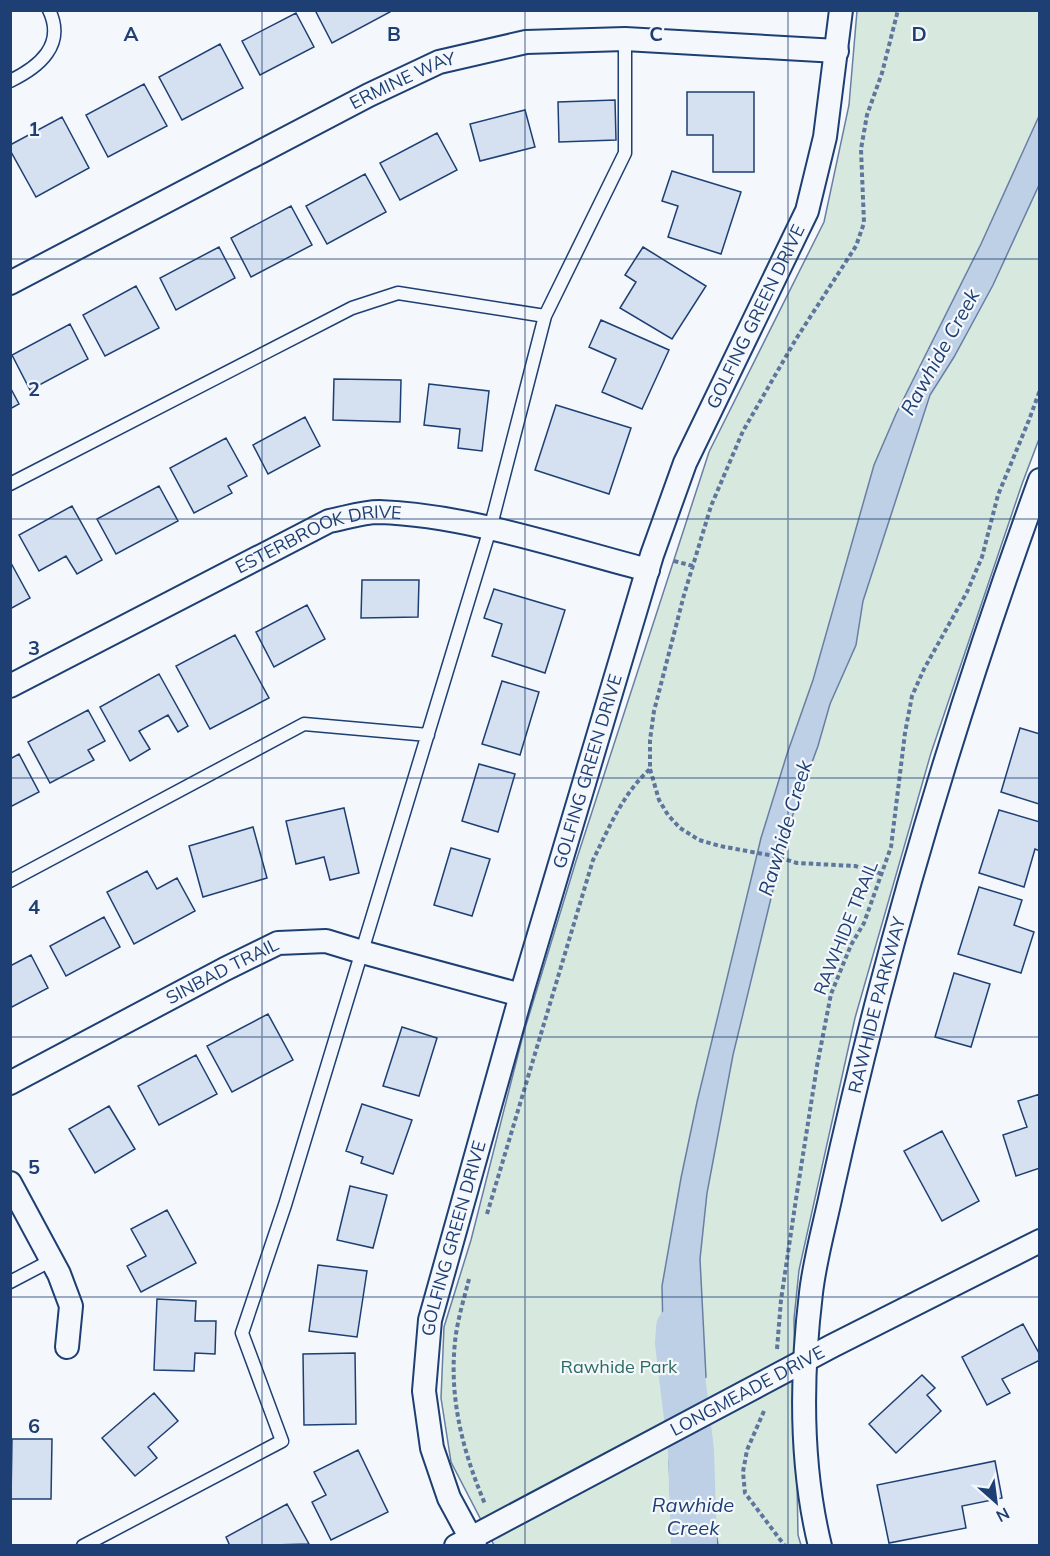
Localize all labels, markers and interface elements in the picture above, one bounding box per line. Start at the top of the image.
text: A [124,21,139,46]
text: B [387,21,401,46]
text: C [649,21,663,46]
text: D [911,21,927,46]
street label: ERMINE WAY [346,46,458,114]
text: 1 [28,116,40,141]
street label: GOLFING GREEN DRIVE [701,221,810,412]
water label: Rawhide Creek [895,284,985,419]
text: 2 [28,376,40,401]
street label: ESTERBROOK DRIVE [231,500,403,579]
text: 3 [28,635,40,660]
street label: GOLFING GREEN DRIVE [547,671,627,871]
water label: Rawhide Creek [752,756,817,899]
street label: RAWHIDE TRAIL [808,857,883,998]
text: 4 [28,894,40,919]
street label: RAWHIDE PARKWAY [843,913,911,1095]
street label: SINBAD TRAIL [162,932,283,1009]
street label: GOLFING GREEN DRIVE [417,1138,491,1337]
text: 5 [28,1154,40,1179]
street label: LONGMEADE DRIVE [666,1340,828,1441]
park label: Rawhide Park [561,1355,678,1378]
text: 6 [28,1413,40,1438]
north arrow [966,1472,1026,1532]
water label: Rawhide Creek [652,1492,734,1540]
text: N [993,1504,1013,1527]

